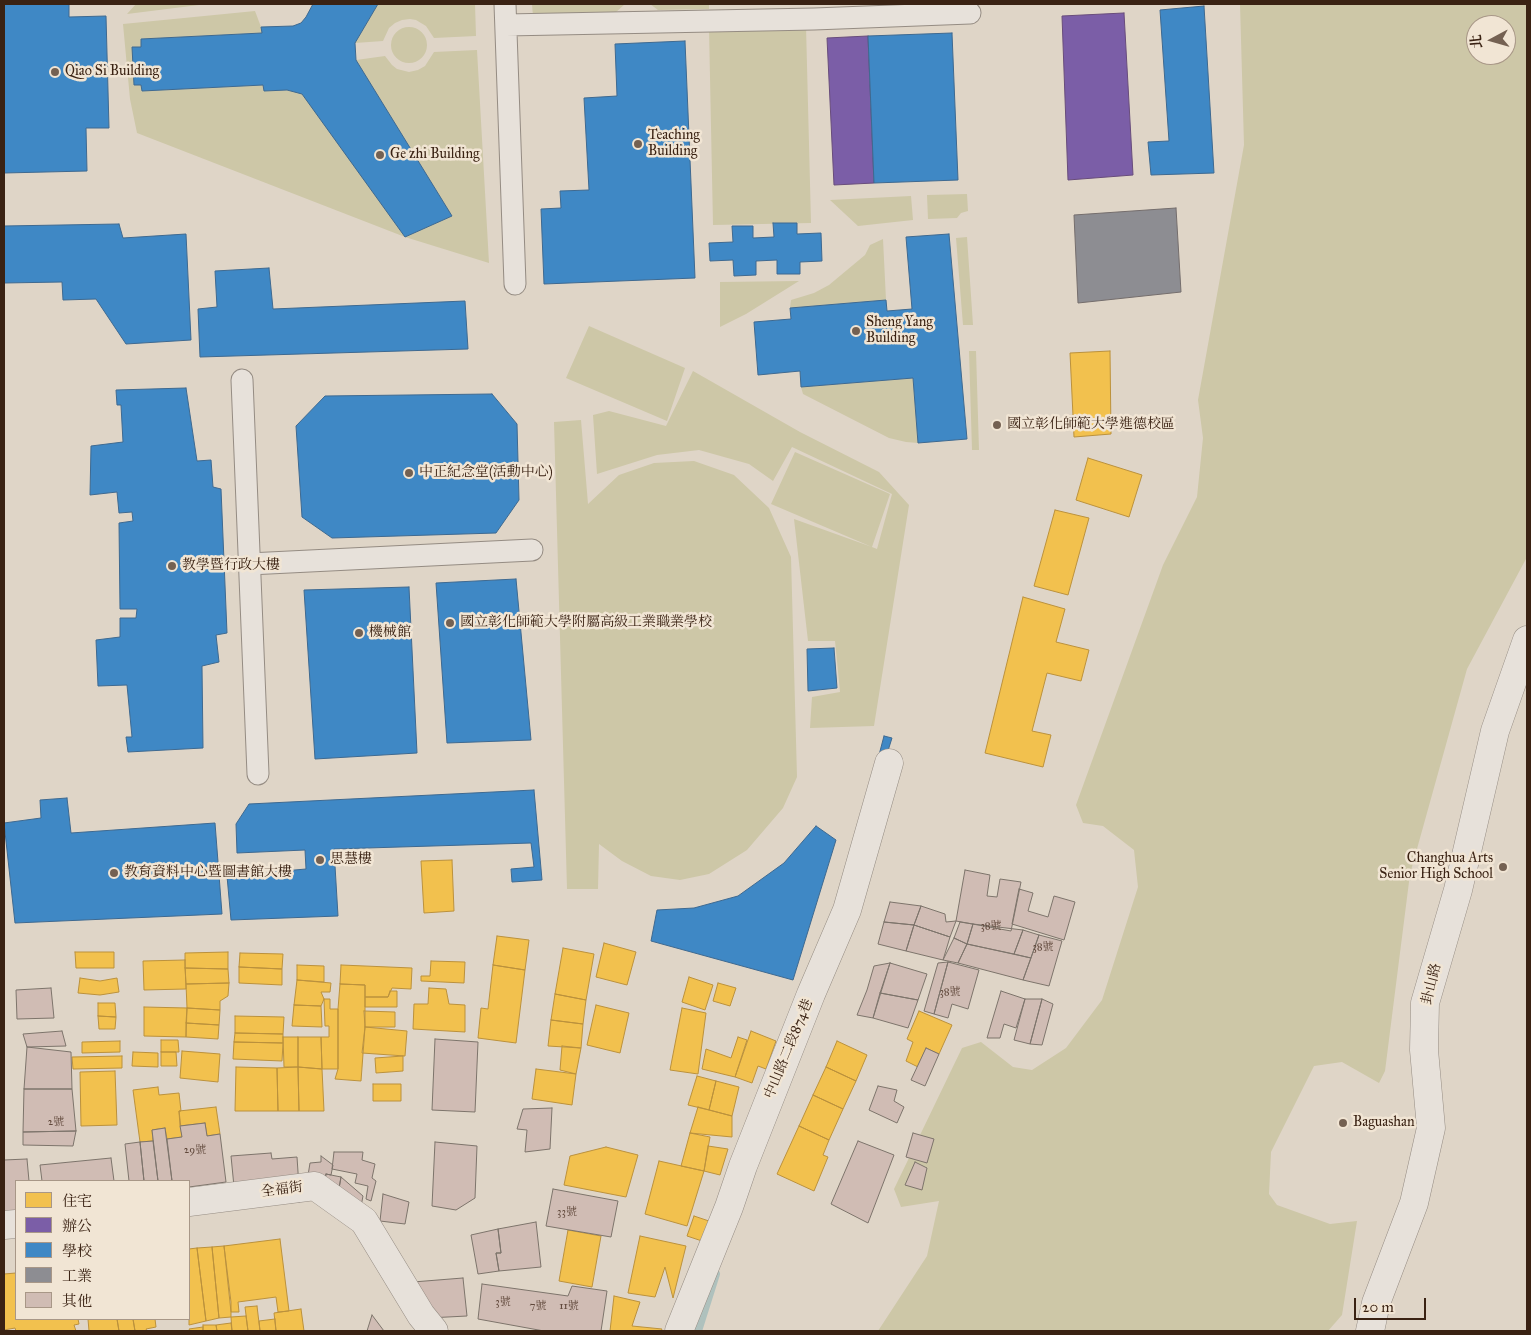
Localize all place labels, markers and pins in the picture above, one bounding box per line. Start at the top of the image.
place label: Qiao Si Building [65,64,159,80]
marker: Qiao Si Building [49,66,61,78]
place label: Teaching Building [648,128,700,160]
marker: Teaching Building [632,138,644,150]
place label: Ge zhi Building [390,147,479,163]
marker: Ge zhi Building [374,149,386,161]
place label: Sheng Yang Building [866,315,933,348]
marker: Sheng Yang Building [850,325,862,337]
place label: 國立彰化師範大學進德校區 [1007,417,1175,433]
marker: 國立彰化師範大學進德校區 [991,419,1003,431]
place label: 中正紀念堂(活動中心) [419,465,553,481]
marker: 中正紀念堂(活動中心) [403,467,415,479]
place label: 教學暨行政大樓 [182,558,280,574]
marker: 教學暨行政大樓 [166,560,178,572]
place label: 國立彰化師範大學附屬高級工業職業學校 [460,615,712,631]
marker: 國立彰化師範大學附屬高級工業職業學校 [444,617,456,629]
place label: 機械館 [369,625,411,641]
marker: 機械館 [353,627,365,639]
place label: Changhua Arts Senior High School [1379,851,1493,884]
place label: 思慧樓 [330,852,372,868]
marker: 思慧樓 [314,854,326,866]
marker: Changhua Arts Senior High School [1497,861,1509,873]
place label: 教育資料中心暨圖書館大樓 [124,865,292,881]
marker: 教育資料中心暨圖書館大樓 [108,867,120,879]
place label: Baguashan [1353,1115,1415,1131]
marker: Baguashan [1337,1117,1349,1129]

